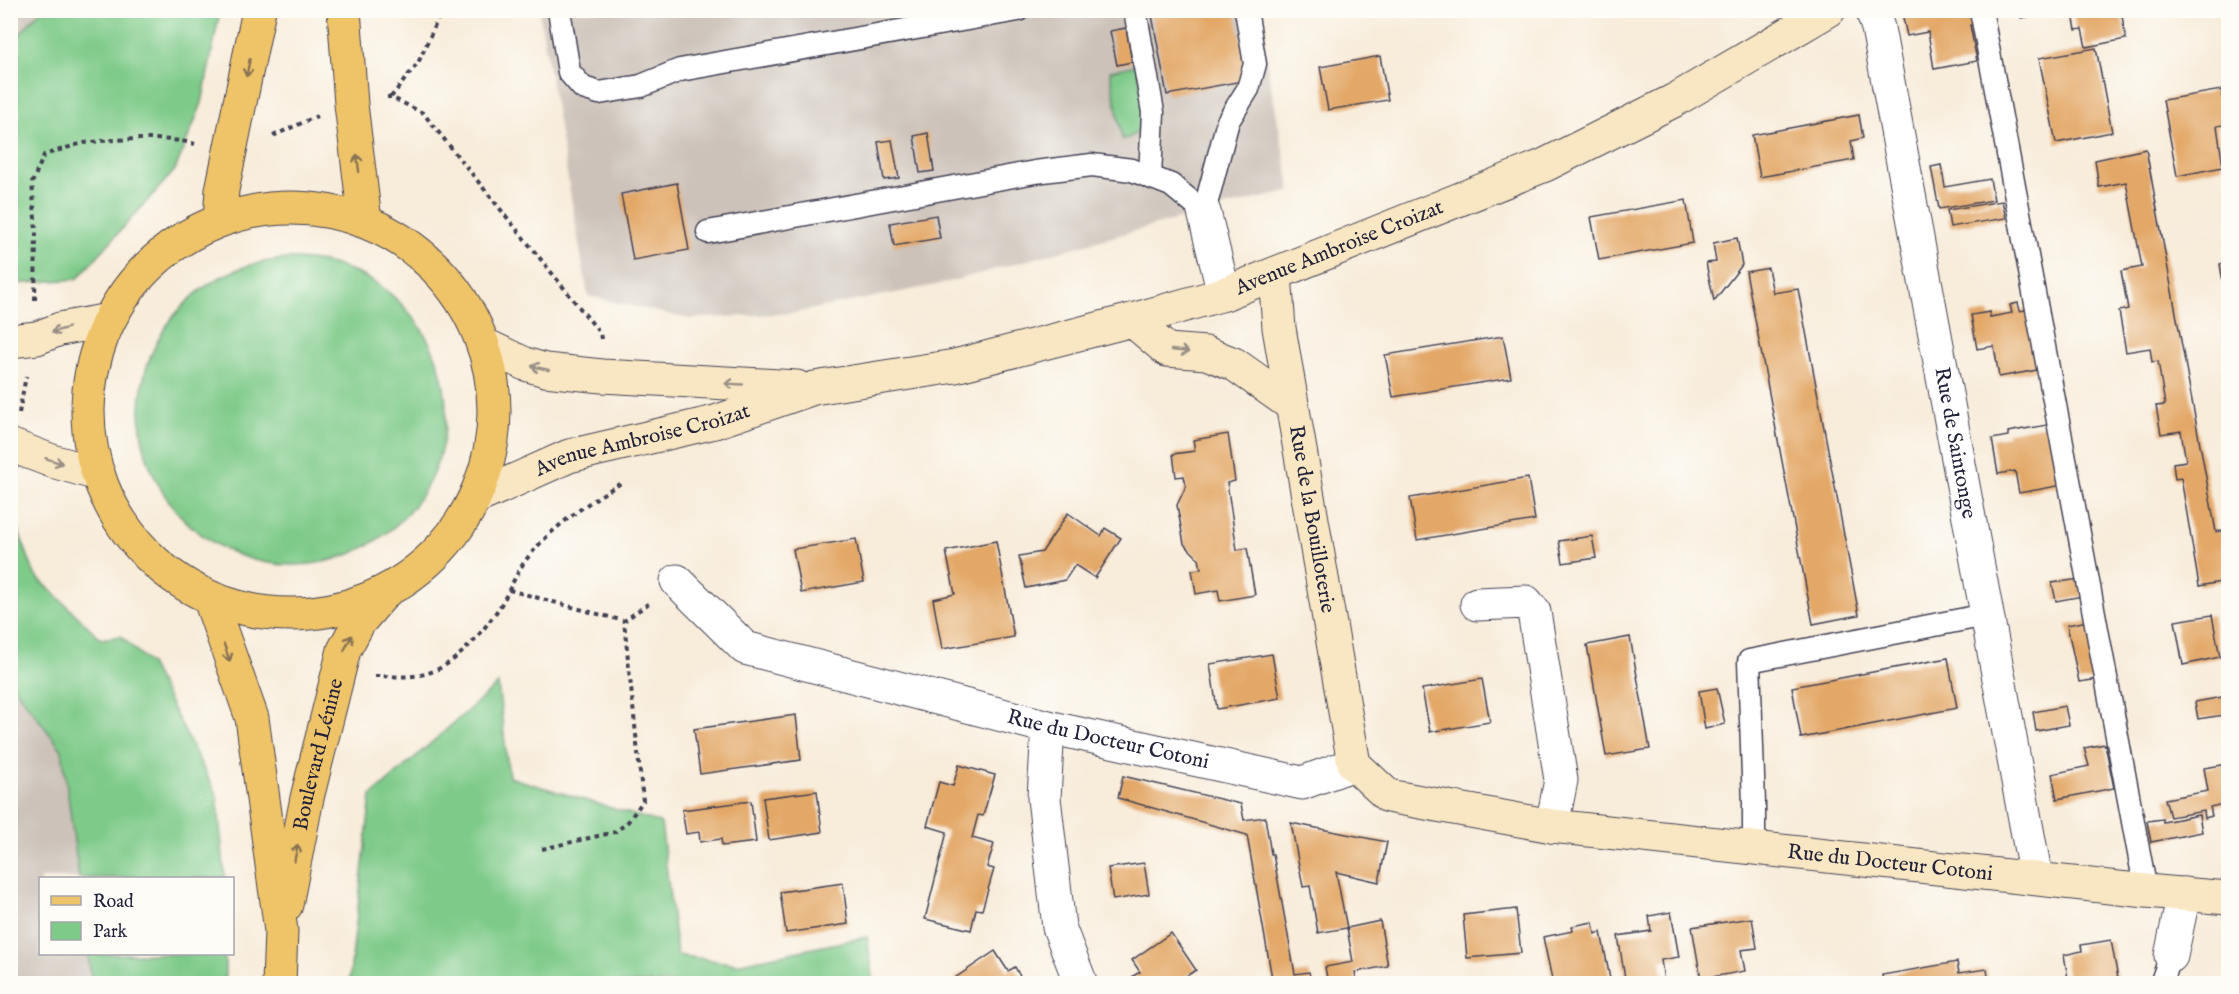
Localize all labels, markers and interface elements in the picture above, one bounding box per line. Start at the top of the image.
one-way arrow [242,58,253,77]
one-way arrow [352,153,363,173]
street label: Avenue Ambroise Croizat [1230,194,1447,302]
one-way arrow [50,325,69,337]
one-way arrow [1170,346,1189,357]
one-way arrow [531,361,550,373]
street label: Rue de Saintonge [1928,365,1983,521]
one-way arrow [725,378,745,389]
street label: Avenue Ambroise Croizat [530,397,754,483]
street label: Rue de la Bouilloterie [1282,423,1341,615]
one-way arrow [44,456,63,467]
one-way arrow [342,635,354,653]
one-way arrow [223,643,234,662]
street label: Boulevard Lénine [287,675,350,833]
street label: Rue du Docteur Cotoni [1004,703,1212,776]
street label: Rue du Docteur Cotoni [1786,838,1994,888]
one-way arrow [291,843,302,863]
legend [39,877,234,955]
text: Road [93,891,134,914]
text: Park [93,921,128,944]

